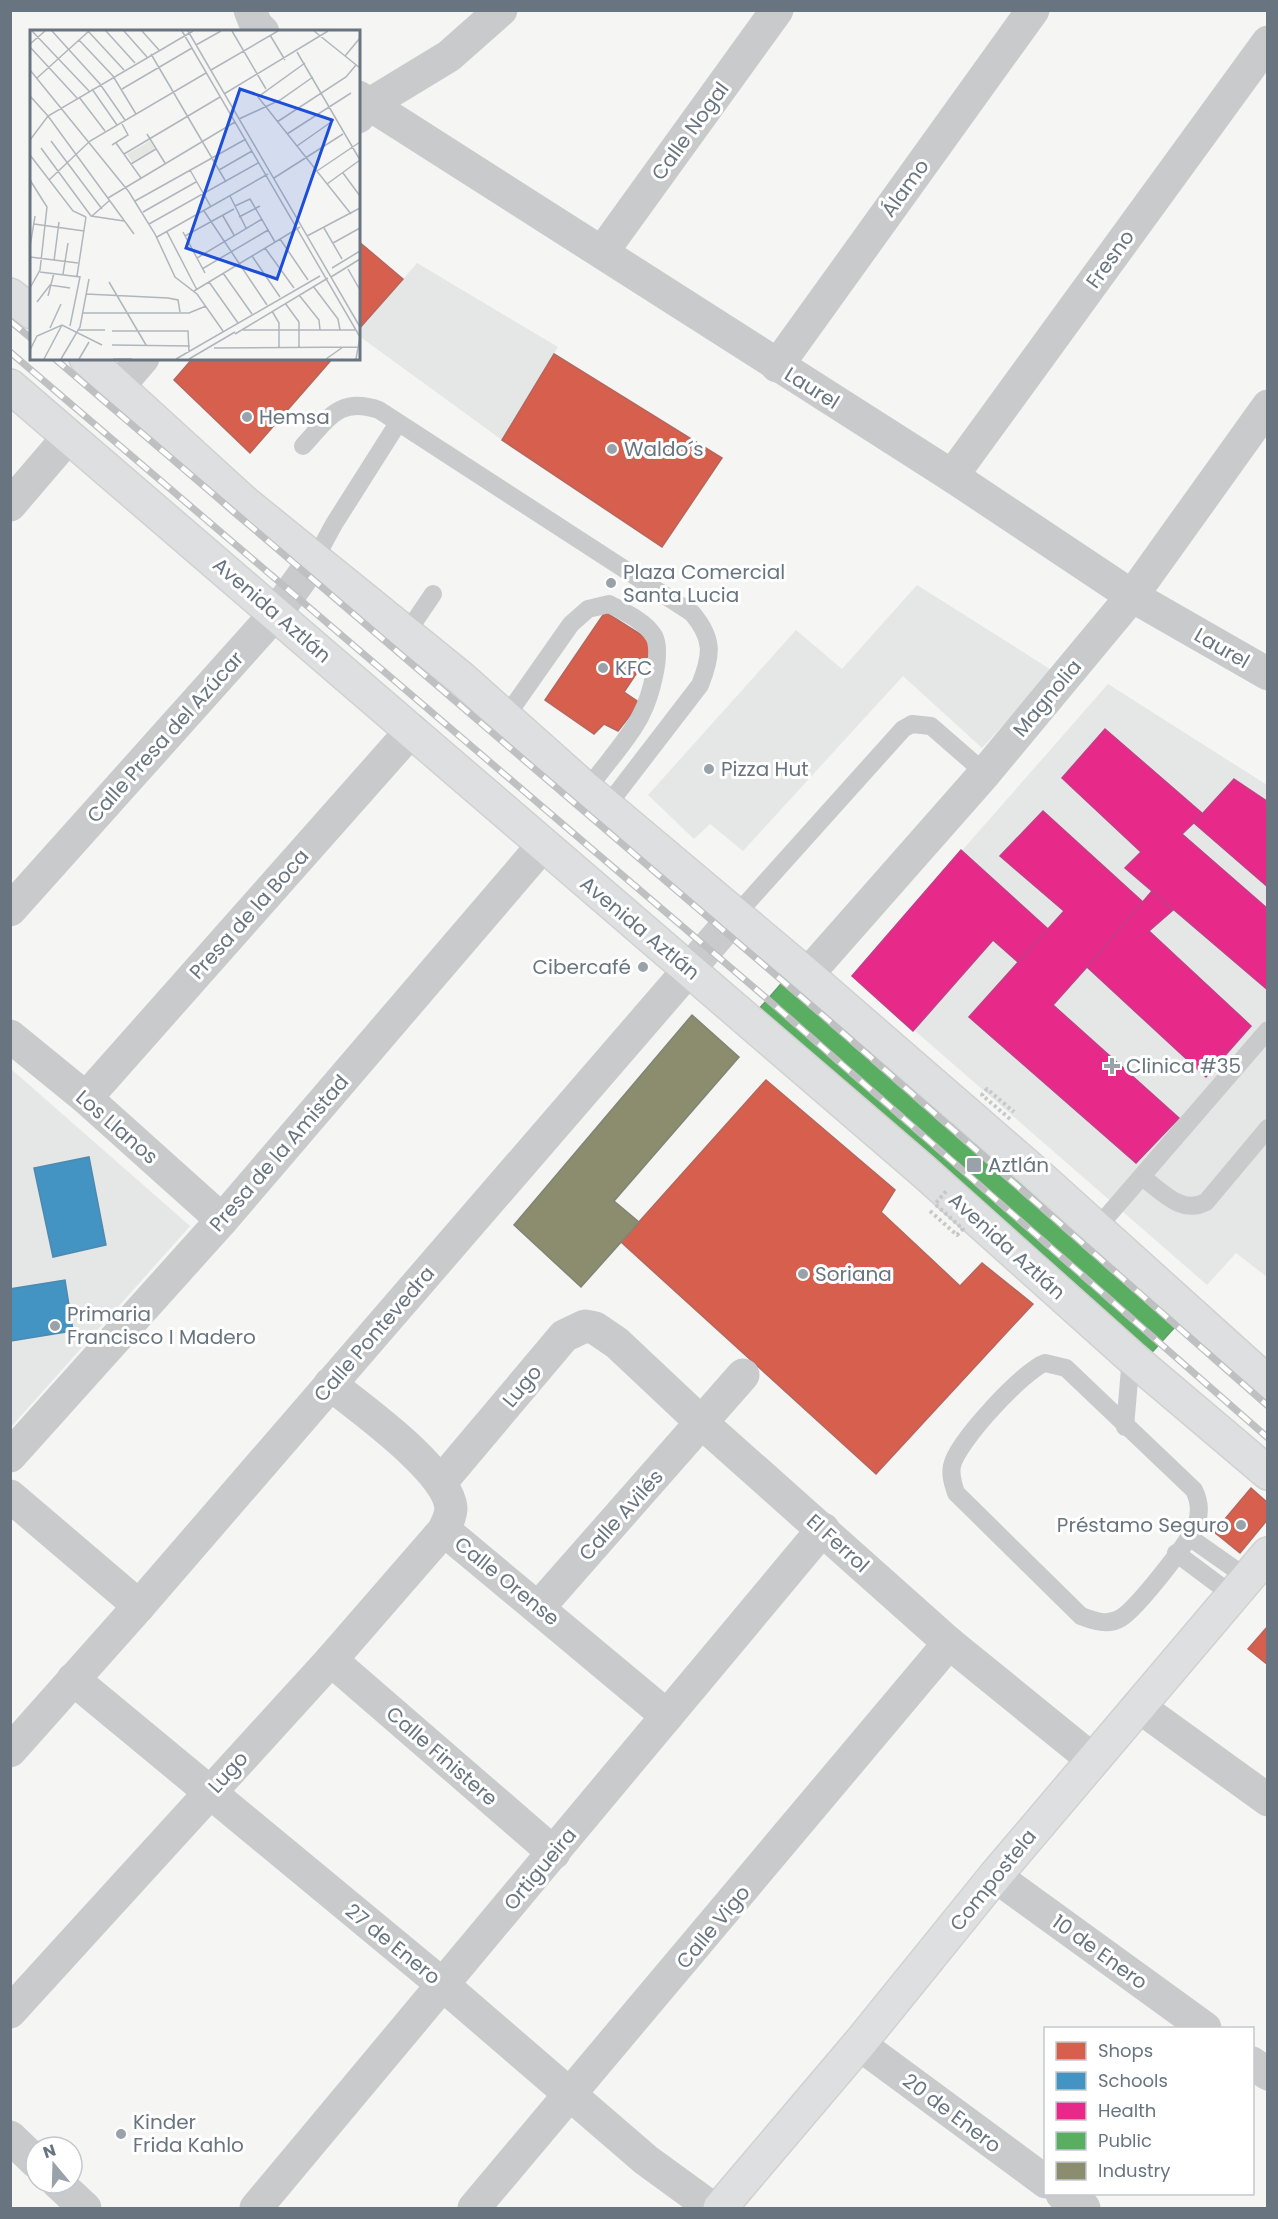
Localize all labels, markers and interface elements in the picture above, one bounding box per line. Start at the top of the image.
inset map [30,30,360,360]
street label: Calle Nogal [645,76,735,186]
street label: Álamo [874,153,936,223]
street label: Fresno [1079,224,1141,294]
street label: Laurel [779,360,845,416]
place label: Hemsa [259,403,330,431]
marker: Hemsa [240,410,254,424]
place label: Waldo´s [624,435,704,463]
marker: Waldo´s [605,442,619,456]
street label: Avenida Aztlán [207,551,337,669]
place label: Plaza Comercial Santa Lucia [623,558,785,609]
marker: Plaza Comercial Santa Lucia [604,576,618,590]
street label: Laurel [1189,621,1255,675]
street label: Calle Presa del Azúcar [80,645,250,829]
street label: Magnolia [1006,653,1088,743]
place label: KFC [615,654,653,682]
marker: KFC [596,661,610,675]
place label: Pizza Hut [721,755,808,783]
marker: Pizza Hut [702,762,716,776]
street label: Presa de la Boca [183,843,315,985]
street label: Avenida Aztlán [574,870,706,986]
place label: Cibercafé [533,953,631,981]
marker: Cibercafé [636,960,650,974]
place label: Clinica #35 [1126,1052,1241,1080]
marker: Clinica #35 [1103,1057,1121,1075]
street label: Presa de la Amistad [203,1069,355,1237]
street label: Los Llanos [70,1084,164,1170]
place label: Aztlán [988,1151,1049,1179]
marker: Aztlán [965,1156,983,1174]
street label: Avenida Aztlán [943,1186,1071,1306]
street label: Calle Pontevedra [307,1260,441,1408]
place label: Soriana [815,1260,892,1288]
marker: Soriana [796,1267,810,1281]
place label: Primaria Francisco I Madero [67,1300,256,1351]
marker: Primaria Francisco I Madero [48,1319,62,1333]
street label: Lugo [496,1359,548,1413]
street label: Calle Avilés [572,1463,670,1567]
street label: El Ferrol [801,1507,875,1579]
place label: Préstamo Seguro [1057,1511,1229,1539]
marker: Préstamo Seguro [1234,1518,1248,1532]
street label: Calle Orense [449,1530,565,1632]
street label: Calle Finistere [380,1700,504,1812]
street label: Lugo [202,1745,254,1799]
street label: Ortigueira [497,1822,583,1916]
street label: Compostela [943,1823,1043,1937]
street label: Calle Vigo [670,1879,756,1975]
street label: 27 de Enero [340,1897,446,1991]
street label: 10 de Enero [1047,1908,1153,1996]
legend [1044,2027,1254,2195]
text: Shops [1098,2038,1153,2063]
street label: 20 de Enero [897,2067,1007,2159]
text: Schools [1098,2068,1168,2093]
text: Health [1098,2098,1156,2123]
place label: Kinder Frida Kahlo [133,2108,244,2159]
marker: Kinder Frida Kahlo [114,2127,128,2141]
text: Public [1098,2128,1152,2153]
north arrow [24,2135,84,2195]
text: N [40,2138,59,2164]
text: Industry [1098,2158,1170,2183]

